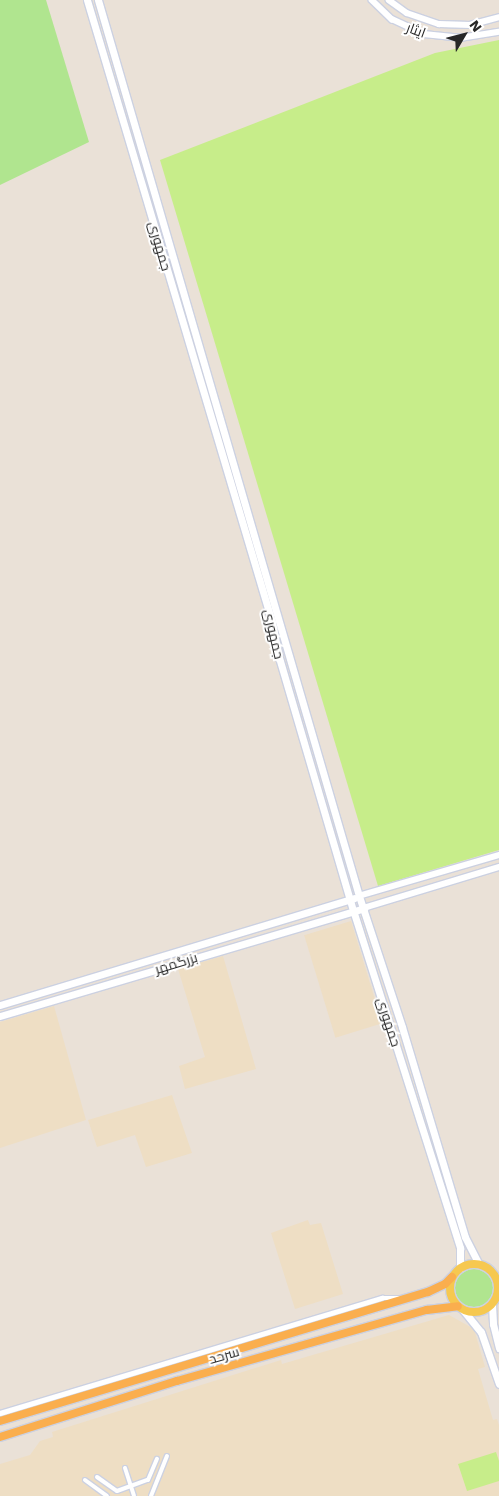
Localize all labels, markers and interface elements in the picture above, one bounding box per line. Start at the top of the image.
north arrow [439,10,489,60]
text: N [466,17,485,35]
street label: ایثار [404,19,428,41]
street label: جمهوری [145,219,175,273]
street label: جمهوری [260,607,288,661]
street label: بزرگمهر [153,949,199,977]
street label: جمهوری [373,995,405,1049]
street label: سرحد [207,1343,241,1367]

